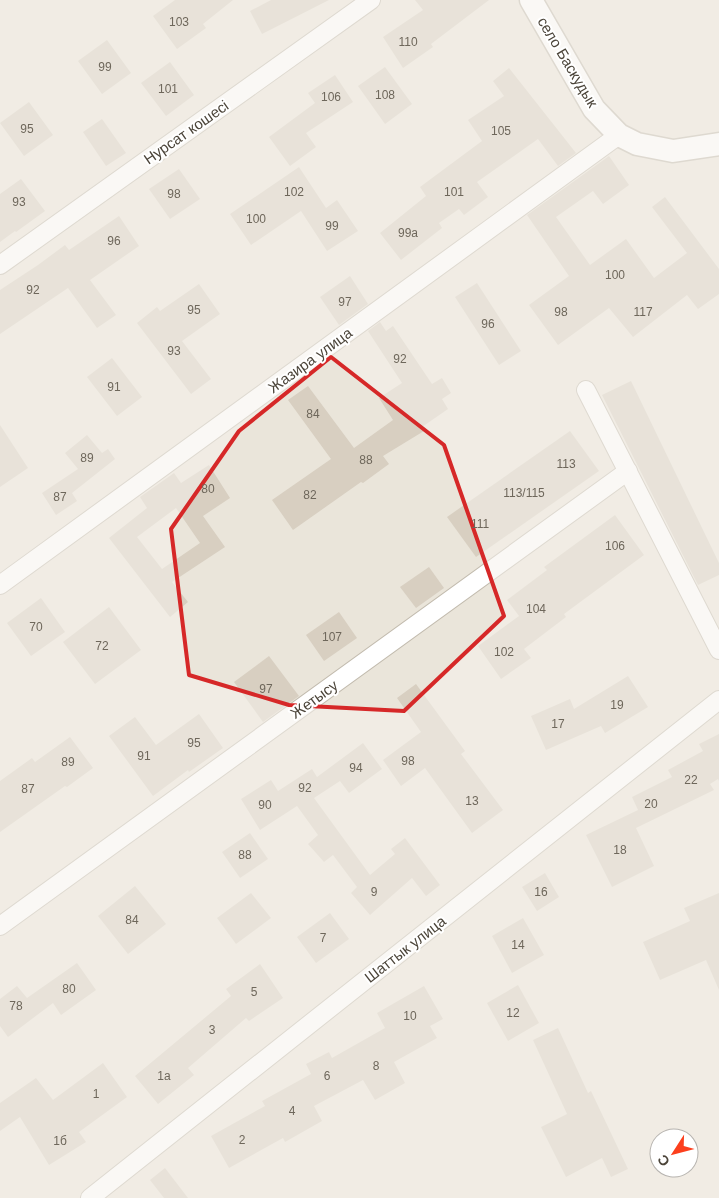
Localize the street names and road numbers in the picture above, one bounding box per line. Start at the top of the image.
street label: село Баскудык [534,14,602,111]
street label: Нурсат кошесi [140,97,232,167]
street label: Жазира улица [265,323,356,396]
street label: Жетысу [287,676,341,722]
street label: Шаттык улица [361,912,449,986]

